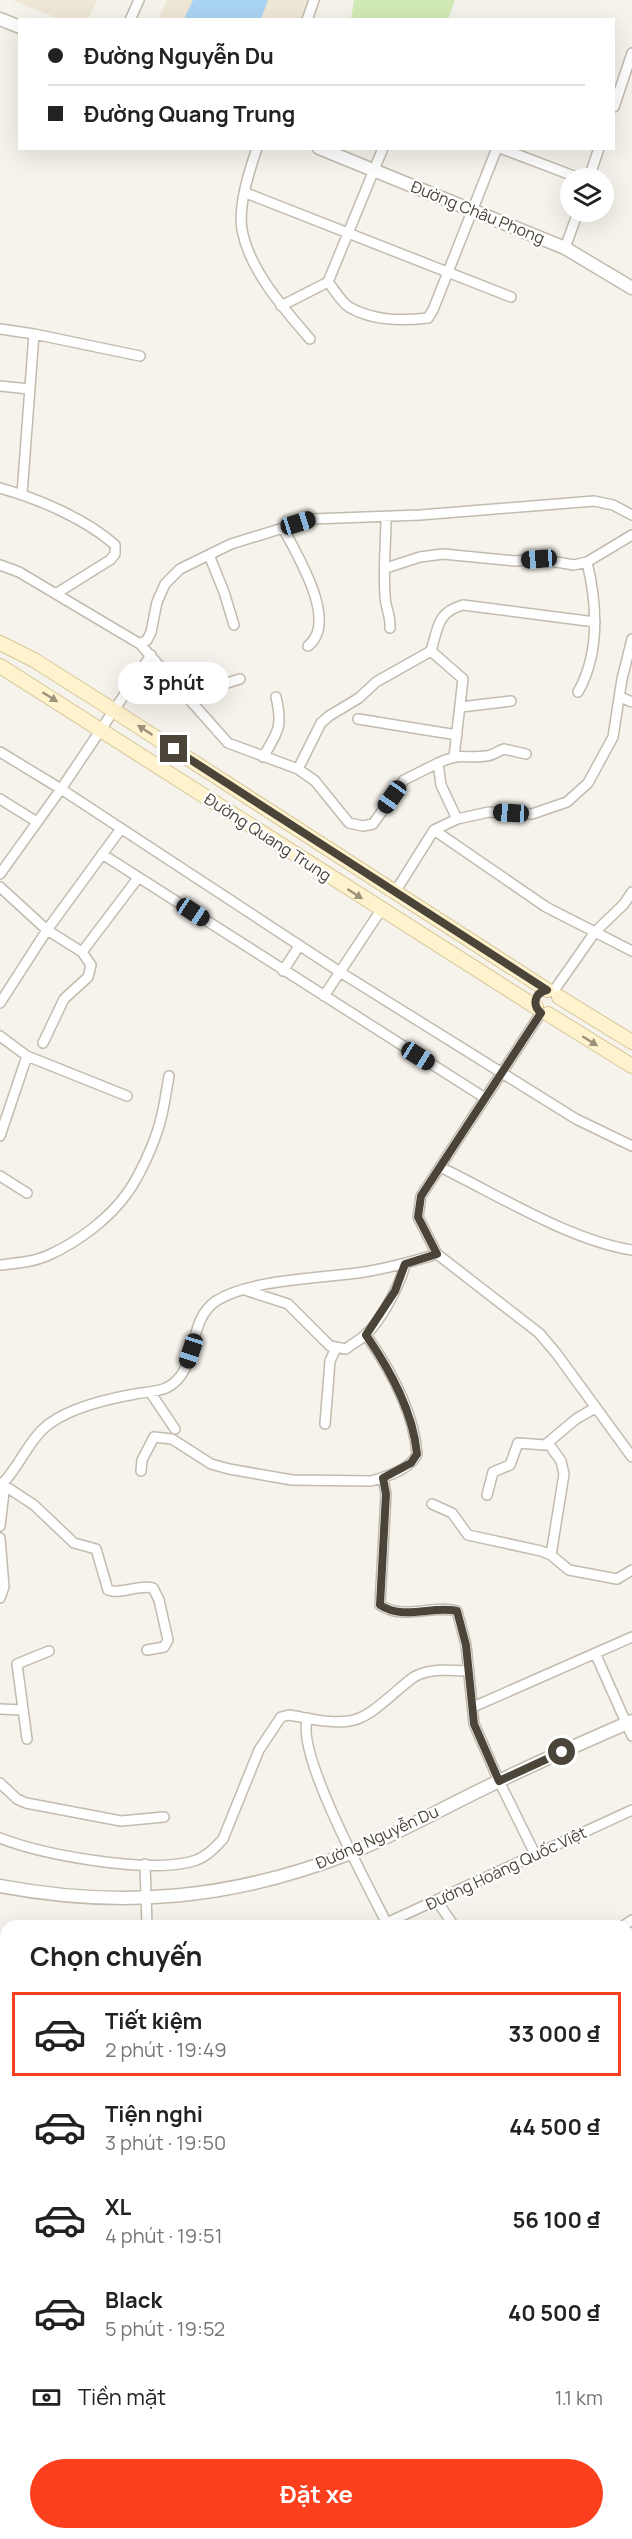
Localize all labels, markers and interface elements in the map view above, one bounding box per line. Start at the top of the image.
text: Đường Nguyễn Du [84,41,274,71]
text: Đường Quang Trung [84,99,295,129]
map controls [560,168,614,222]
button: layers [560,168,614,222]
street label: Đường Châu Phong [408,175,548,249]
car [278,509,318,537]
car [520,549,558,569]
callout: 3 phút [118,662,230,704]
text: 3 phút [143,669,204,696]
one-way arrow [42,691,58,702]
one-way arrow [137,725,153,736]
route end [160,735,187,762]
car [374,777,410,817]
street label: Đường Quang Trung [200,788,336,886]
car [493,803,529,823]
one-way arrow [347,888,363,899]
car [173,895,213,929]
one-way arrow [581,1035,598,1046]
car [398,1039,438,1073]
car [177,1331,205,1371]
route start [548,1738,575,1765]
street label: Đường Nguyễn Du [312,1800,442,1874]
street label: Đường Hoàng Quốc Việt [422,1821,590,1915]
text: Chọn chuyến [30,1937,202,1974]
text: Tiết kiệm [105,2006,202,2036]
icon: car [33,2007,87,2061]
text: 33 000 ₫ [509,2019,600,2049]
text: 2 phút · 19:49 [105,2036,227,2063]
text: Tiện nghi [105,2099,203,2129]
icon: car [33,2100,87,2154]
text: 44 500 ₫ [509,2112,600,2142]
text: 3 phút · 19:50 [105,2129,226,2156]
text: XL [105,2192,131,2222]
icon: car [33,2193,87,2247]
text: 56 100 ₫ [512,2205,600,2235]
text: 4 phút · 19:51 [105,2222,222,2249]
text: Black [105,2285,162,2315]
icon: car [33,2286,87,2340]
text: 40 500 ₫ [508,2298,600,2328]
text: 5 phút · 19:52 [105,2315,225,2342]
icon: cash [30,2381,63,2414]
text: Tiền mặt [78,2382,166,2412]
text: 1.1 km [555,2384,603,2411]
button: Đặt xe [30,2459,603,2528]

